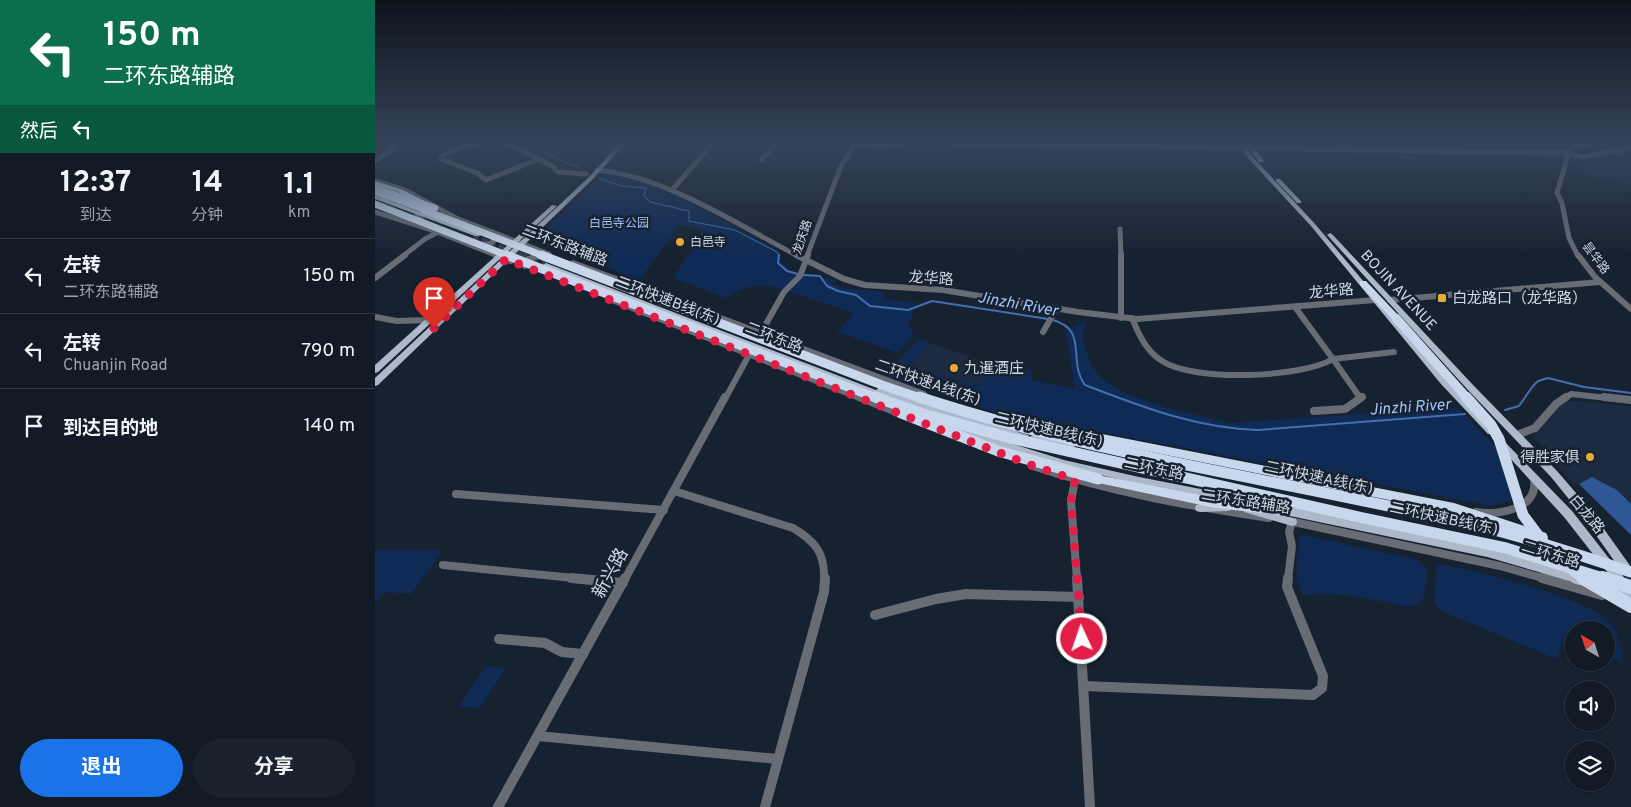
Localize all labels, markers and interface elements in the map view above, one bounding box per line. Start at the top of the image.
text: 150 m [103,14,201,58]
icon: left [20,20,85,85]
text: 二环东路辅路 [103,64,235,91]
icon: left [68,115,96,143]
text: 然后 [20,120,58,144]
text: 12:37 [60,165,131,202]
text: 14 [192,165,223,202]
text: 1.1 [283,167,315,204]
text: km [288,203,310,223]
text: 到达 [80,206,112,226]
text: 分钟 [191,206,223,226]
park label: 白邑寺公园 [589,216,649,232]
street label: 龙庆路 [790,218,816,257]
street label: 二环东路辅路 [519,221,610,271]
place label: 白邑寺 [690,235,726,251]
marker: 白邑寺 [674,236,686,248]
street label: 昙华路 [1578,239,1612,278]
street label: BOJIN AVENUE [1356,247,1440,335]
text: 左转 [63,254,101,278]
icon: left [20,262,48,290]
text: 150 m [303,264,355,288]
street label: 龙华路 [908,267,954,291]
street label: 二环快速B线(东) [613,273,722,330]
pin [413,277,455,328]
street label: 龙华路 [1308,280,1354,304]
text: 二环东路辅路 [63,283,159,303]
icon: arrive [420,284,448,312]
water label: Jinzhi River [976,288,1061,322]
place label: 白龙路口（龙华路） [1452,289,1587,309]
marker: 白龙路口（龙华路） [1436,292,1448,304]
street label: 二环东路 [742,319,805,358]
text: 左转 [63,332,101,356]
icon: left [20,337,48,365]
text: 790 m [301,339,355,363]
text: Chuanjin Road [63,356,168,376]
street label: 二环快速A线(东) [872,356,983,410]
place label: 九暹酒庄 [964,360,1024,379]
marker: 九暹酒庄 [948,362,960,374]
water label: Jinzhi River [1369,395,1453,421]
street label: 二环快速B线(东) [993,409,1104,452]
icon: arrive [20,412,48,440]
text: 140 m [304,414,355,438]
text: 到达目的地 [63,417,158,441]
place label: 得胜家俱 [1520,449,1580,468]
marker: 得胜家俱 [1584,451,1596,463]
street label: 二环东路 [1122,454,1185,485]
street label: 二环快速A线(东) [1263,458,1375,499]
street label: 二环东路辅路 [1200,486,1292,519]
street label: 白龙路 [1564,491,1608,538]
street label: 二环快速B线(东) [1388,499,1500,540]
street label: 二环东路 [1519,538,1582,573]
street label: 新兴路 [588,545,634,603]
position arrow [1055,612,1107,664]
north arrow [1565,621,1615,671]
map controls [1565,621,1615,791]
button: sound [1565,681,1615,731]
button: 退出 [20,739,183,797]
button: 分享 [193,739,355,797]
button: layers [1565,741,1615,791]

